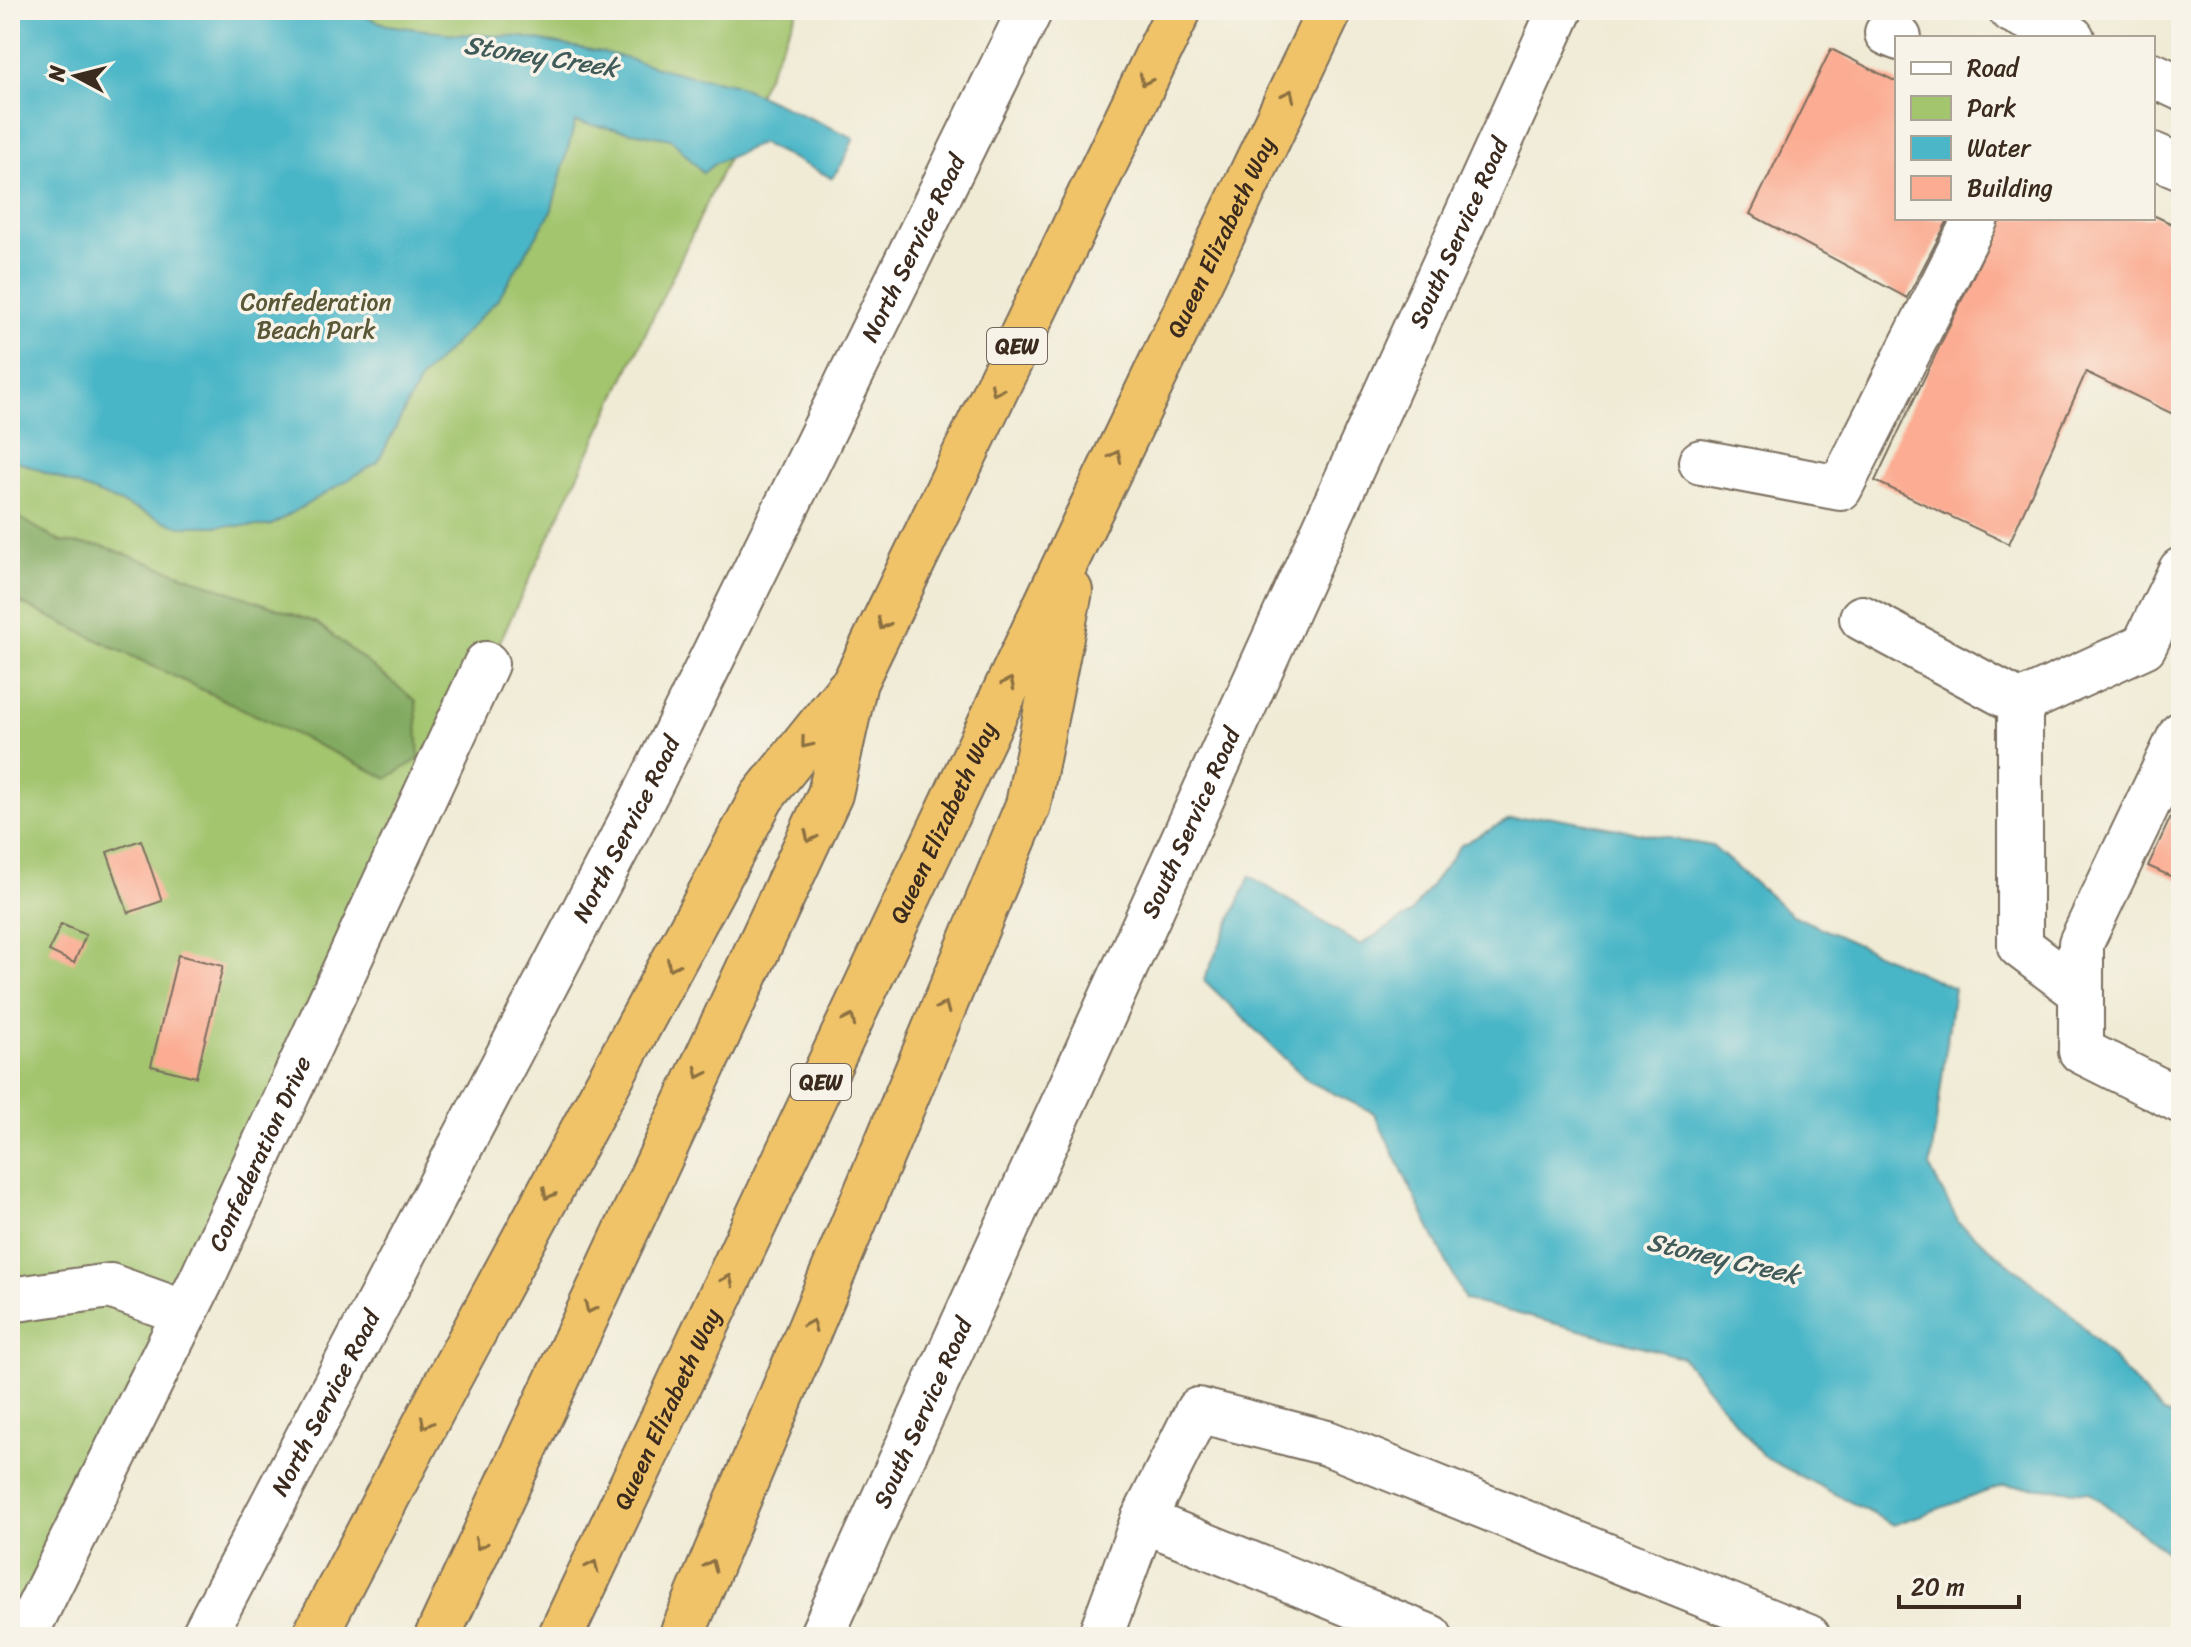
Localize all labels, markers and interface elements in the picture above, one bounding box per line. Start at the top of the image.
water label: Stoney Creek [461,21,624,91]
north arrow [36,36,116,116]
legend [1895,36,2155,220]
text: Road [1967,47,2021,89]
text: N [36,63,77,85]
one-way arrow [1139,72,1155,87]
text: Park [1967,87,2016,129]
one-way arrow [1279,89,1295,103]
text: Water [1967,127,2032,169]
street label: Queen Elizabeth Way [1155,129,1288,345]
street label: South Service Road [1397,130,1521,335]
street label: North Service Road [849,145,978,350]
text: Building [1967,167,2053,209]
park label: Confederation Beach Park [241,281,391,351]
road number: QEW [987,328,1047,364]
one-way arrow [990,382,1006,396]
one-way arrow [1106,449,1122,464]
one-way arrow [877,616,893,631]
one-way arrow [999,677,1015,692]
street label: Queen Elizabeth Way [878,714,1009,931]
street label: South Service Road [1129,720,1253,925]
street label: North Service Road [560,727,693,930]
one-way arrow [801,734,816,748]
one-way arrow [804,829,820,843]
one-way arrow [666,956,682,971]
one-way arrow [934,1001,950,1016]
one-way arrow [840,1014,856,1028]
street label: Confederation Drive [196,1049,323,1258]
one-way arrow [694,1064,710,1079]
road number: QEW [791,1064,851,1100]
one-way arrow [543,1185,558,1200]
water label: Stoney Creek [1642,1218,1807,1299]
one-way arrow [718,1274,734,1289]
one-way arrow [584,1300,600,1315]
street label: North Service Road [259,1301,393,1504]
street label: Queen Elizabeth Way [602,1301,733,1517]
street label: South Service Road [861,1310,985,1515]
one-way arrow [802,1319,818,1333]
one-way arrow [420,1414,435,1429]
one-way arrow [474,1536,490,1550]
one-way arrow [702,1559,718,1573]
scale bar [1899,1559,2019,1609]
one-way arrow [583,1560,599,1575]
text: 20 m [1911,1566,1965,1608]

